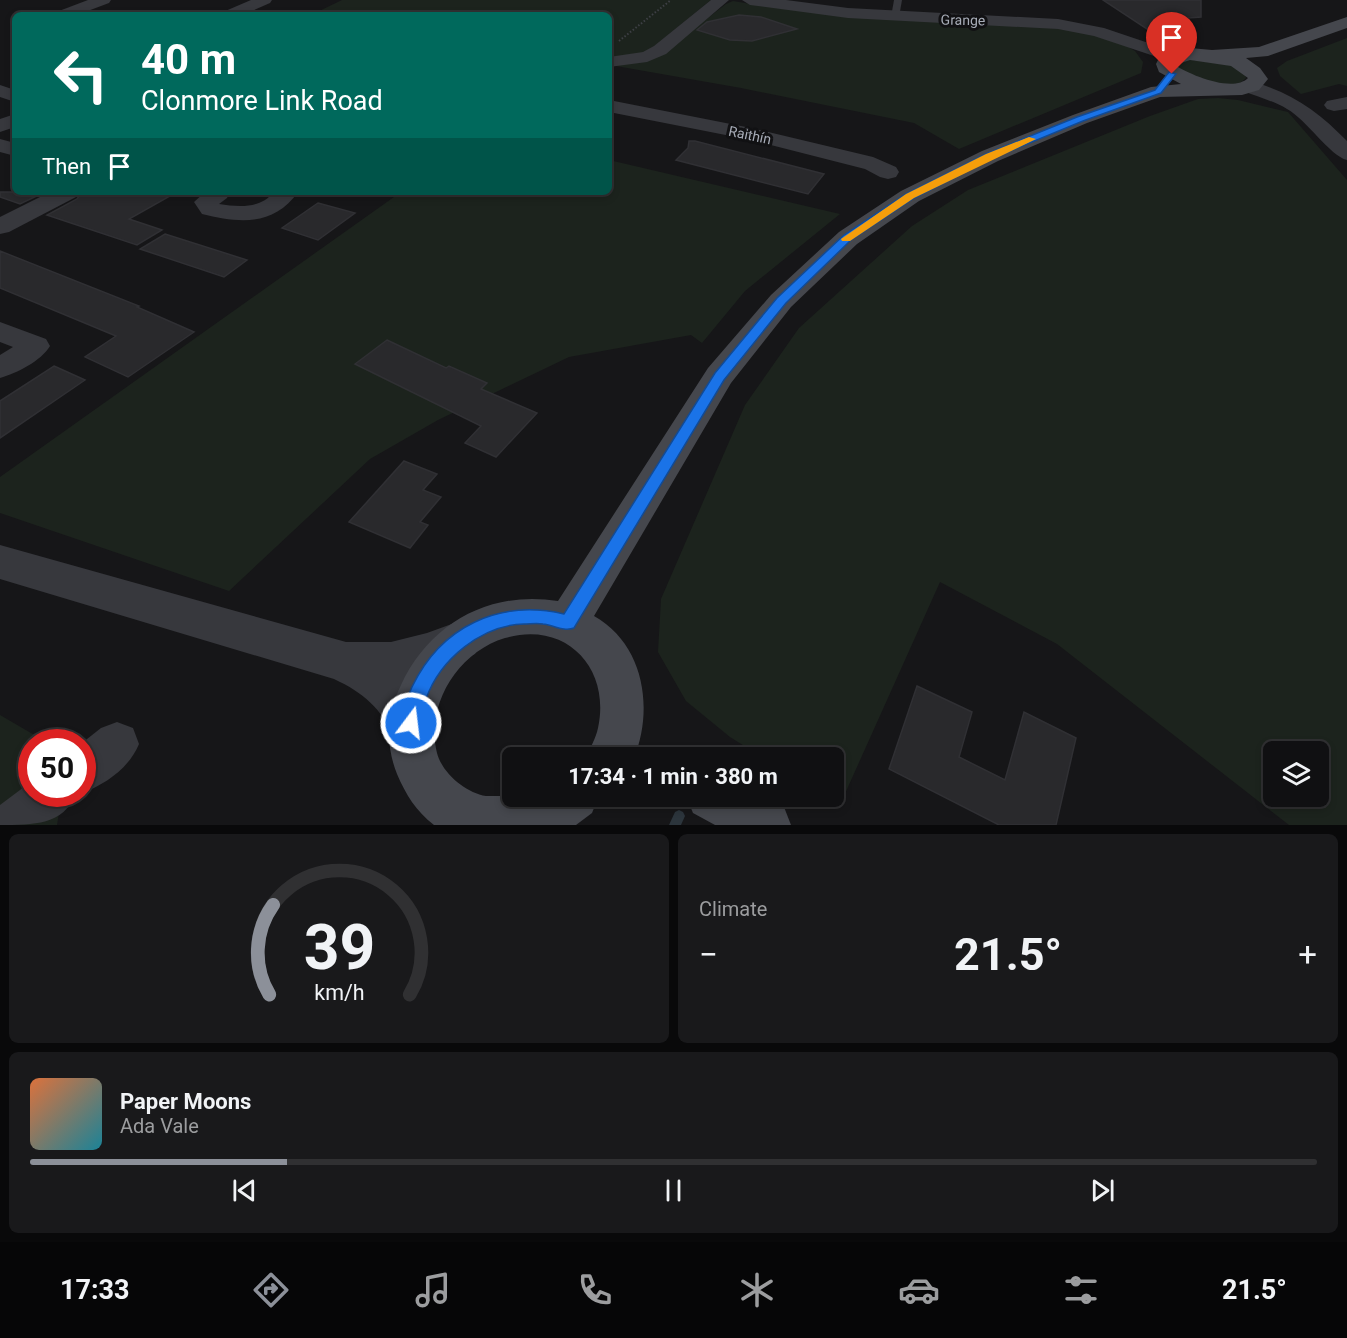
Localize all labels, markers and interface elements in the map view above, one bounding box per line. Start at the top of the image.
street label: Grange [941,12,985,28]
pin [1146,12,1197,74]
icon: arrive [1155,21,1188,54]
text: 40 m [141,35,236,84]
icon: left [42,36,120,114]
text: Clonmore Link Road [141,85,383,117]
street label: Raithín [727,123,773,147]
icon: arrive [103,150,136,183]
text: Then [42,154,91,179]
position arrow [379,691,443,755]
speed limit sign: 50 [18,729,96,807]
map controls [1263,741,1329,807]
button: layers [1263,741,1329,807]
text: 17:34 · 1 min · 380 m [568,764,778,789]
text: Climate [699,897,767,921]
text: 39 [303,911,375,984]
text: 21.5° [954,928,1062,981]
text: − [699,935,718,974]
text: + [1298,935,1317,974]
text: km/h [314,981,364,1006]
text: Paper Moons [120,1089,251,1114]
text: Ada Vale [120,1114,199,1138]
icon: previous [228,1174,261,1207]
icon: pause [657,1174,690,1207]
icon: next [1086,1174,1119,1207]
icon: directions [250,1269,292,1311]
icon: music [412,1269,454,1311]
icon: phone [574,1269,616,1311]
icon: climate [736,1269,778,1311]
icon: car [898,1269,940,1311]
icon: filters [1060,1269,1102,1311]
text: 17:33 [60,1274,130,1306]
text: 21.5° [1222,1274,1287,1306]

